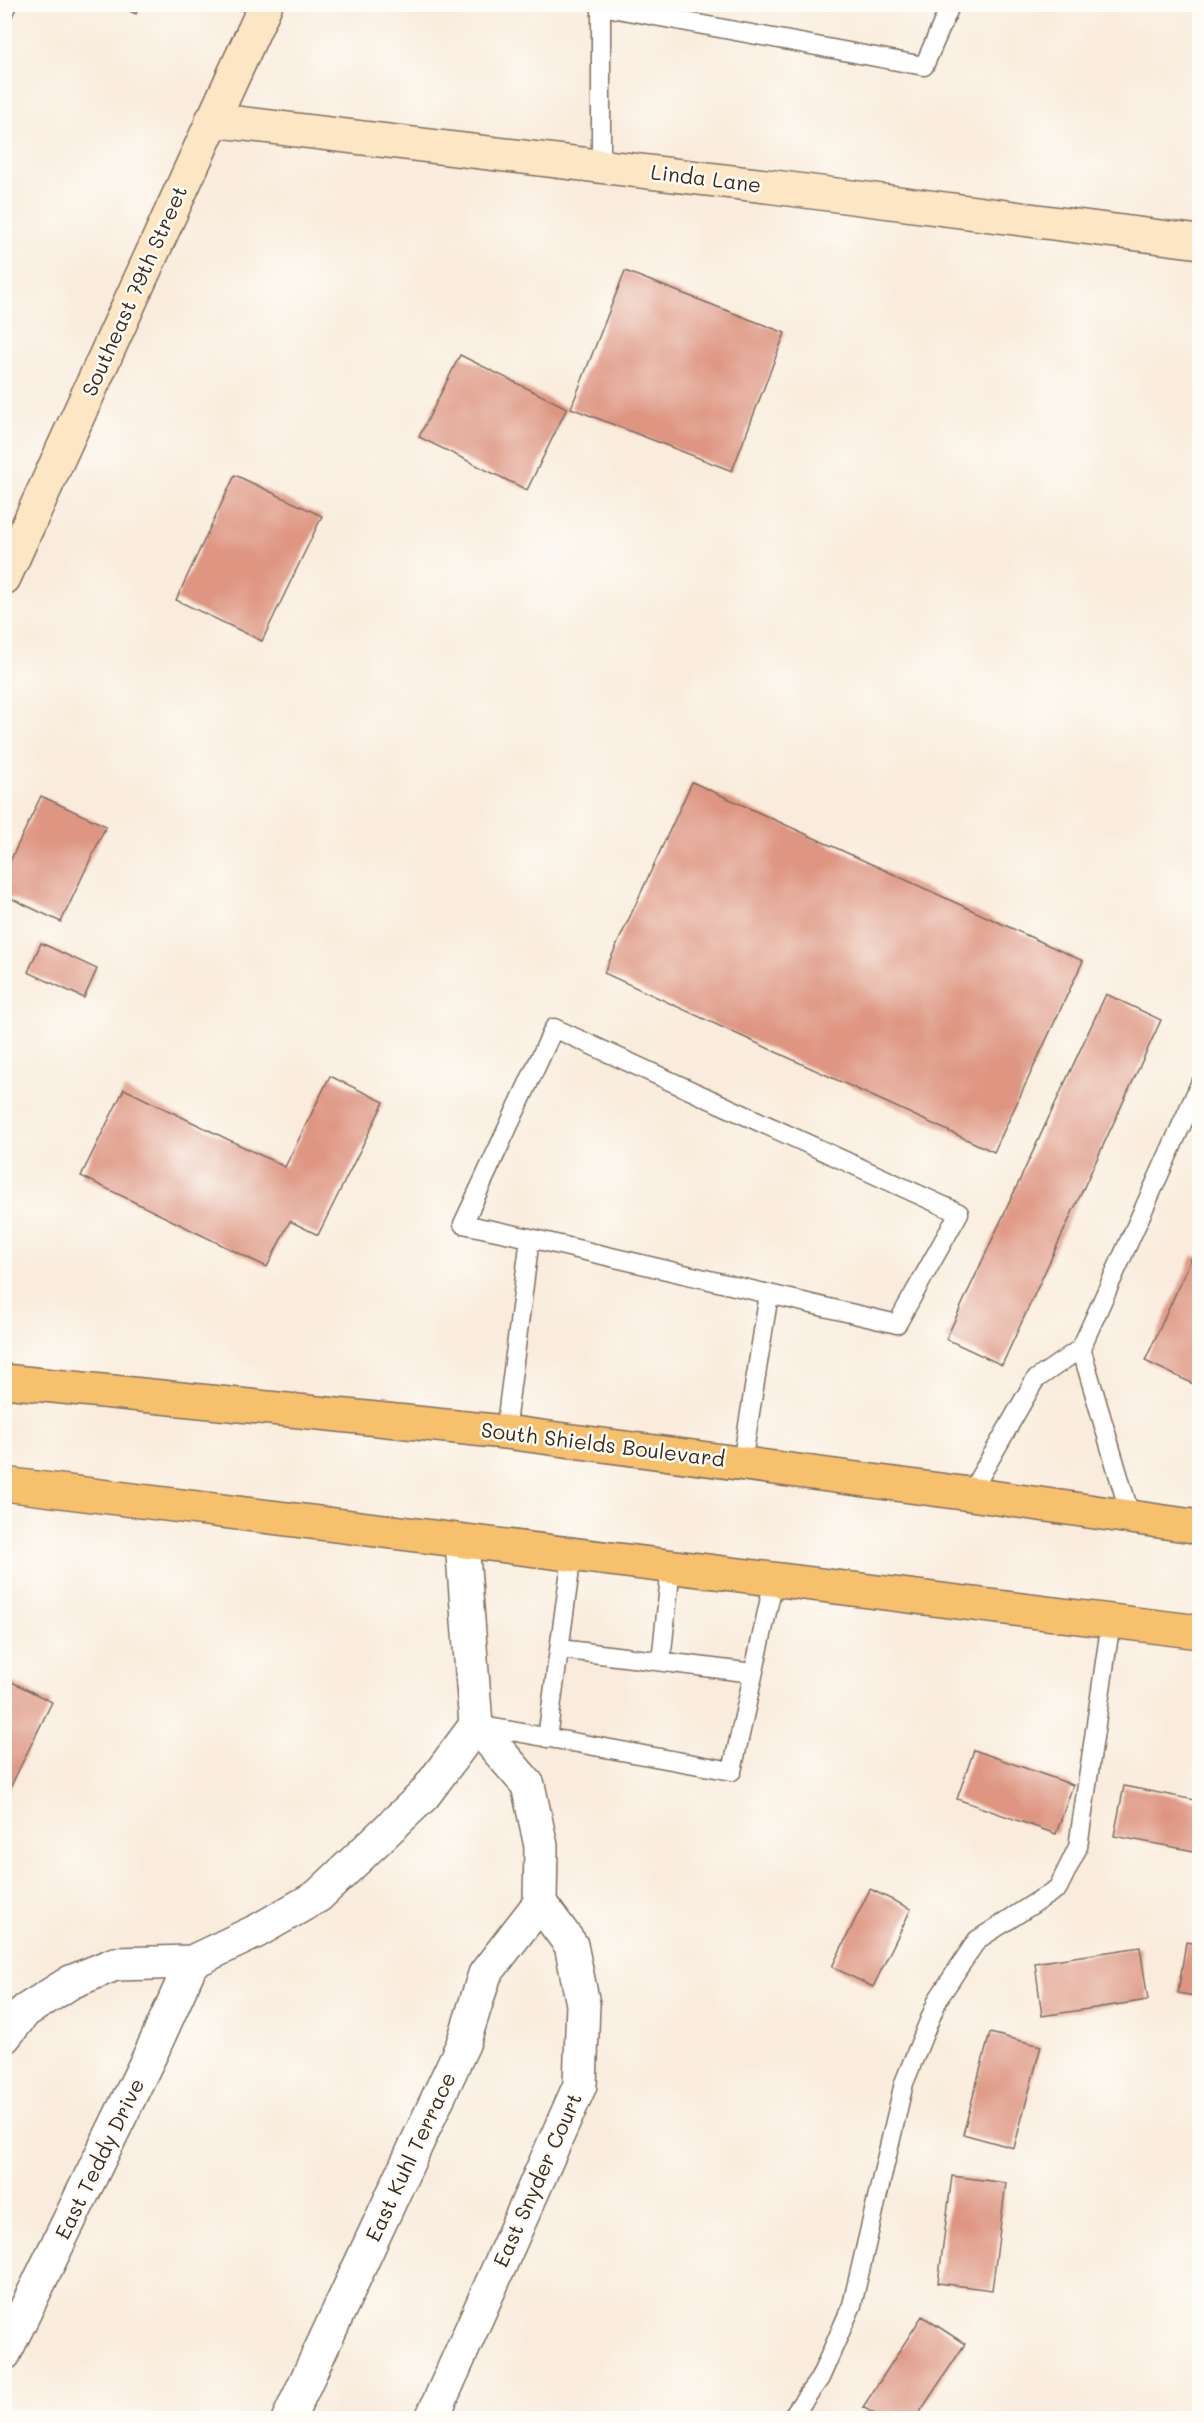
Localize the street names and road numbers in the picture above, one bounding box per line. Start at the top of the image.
street label: Linda Lane [649,157,763,198]
street label: Southeast 79th Street [75,181,192,400]
street label: South Shields Boulevard [480,1415,727,1472]
street label: East Kuhl Terrace [359,2067,461,2245]
street label: East Teddy Drive [48,2073,149,2243]
street label: East Snyder Court [486,2088,587,2271]

